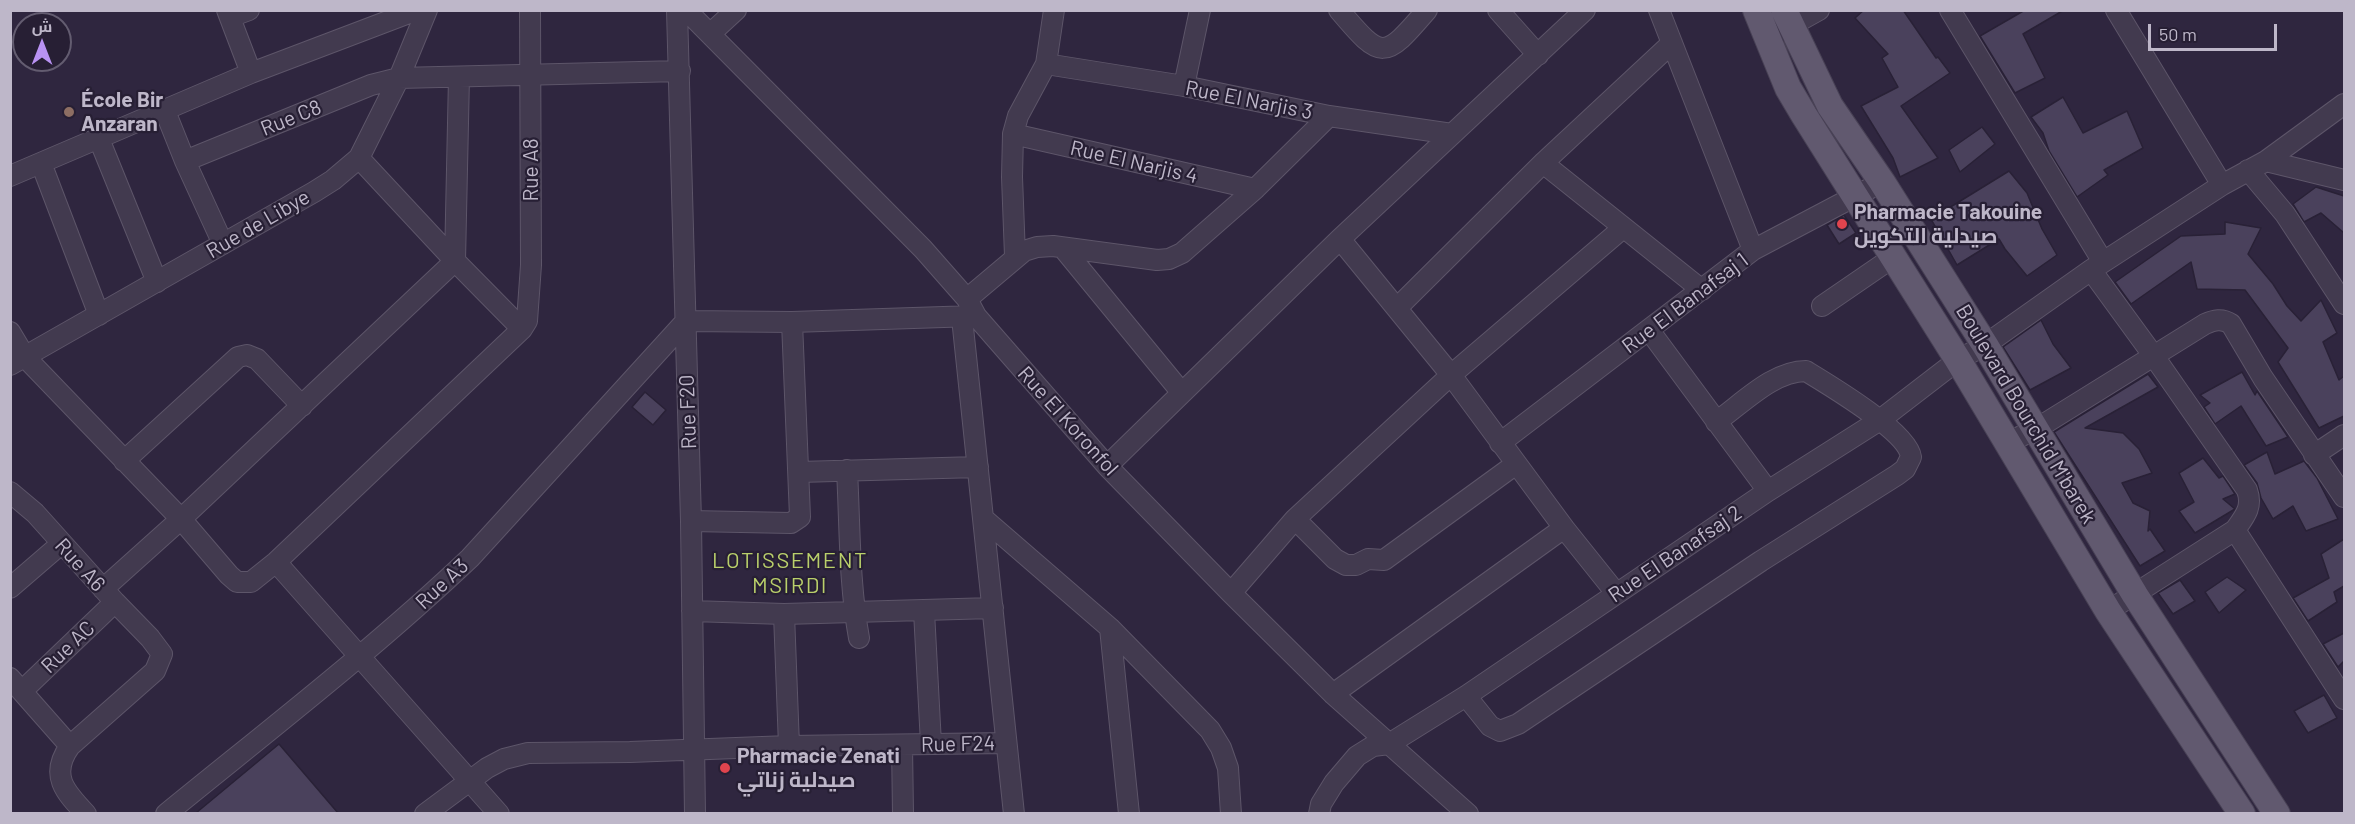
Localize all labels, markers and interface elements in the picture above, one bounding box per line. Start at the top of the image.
north arrow [12,12,72,72]
scale bar [2151,12,2280,50]
text: ش [32,16,52,35]
text: 50 m [2159,23,2197,45]
street label: Rue El Narjis 3 [1183,75,1315,125]
place label: École Bir Anzaran [81,87,163,137]
street label: Rue C8 [257,94,325,142]
marker: École Bir Anzaran [62,105,76,119]
street label: Rue El Narjis 4 [1068,135,1200,189]
street label: Rue A8 [518,138,544,202]
street label: Rue de Libye [202,184,314,264]
place label: Pharmacie Takouine صيدلية التكوين [1854,199,2042,249]
marker: Pharmacie Takouine صيدلية التكوين [1835,217,1849,231]
street label: Rue El Banafsaj 1 [1617,247,1753,359]
street label: Boulevard Bourchid M'barek [1951,300,2101,528]
street label: Rue El Koronfol [1012,361,1124,481]
street label: Rue F20 [674,374,702,450]
street label: Rue El Banafsaj 2 [1603,500,1747,608]
street label: Rue A6 [50,533,110,597]
district label: LOTISSEMENT MSIRDI [712,548,868,600]
street label: Rue A3 [410,553,474,615]
street label: Rue AC [36,615,100,679]
street label: Rue F24 [921,731,995,757]
place label: Pharmacie Zenati صيدلية زناتي [737,743,900,793]
marker: Pharmacie Zenati صيدلية زناتي [718,761,732,775]

